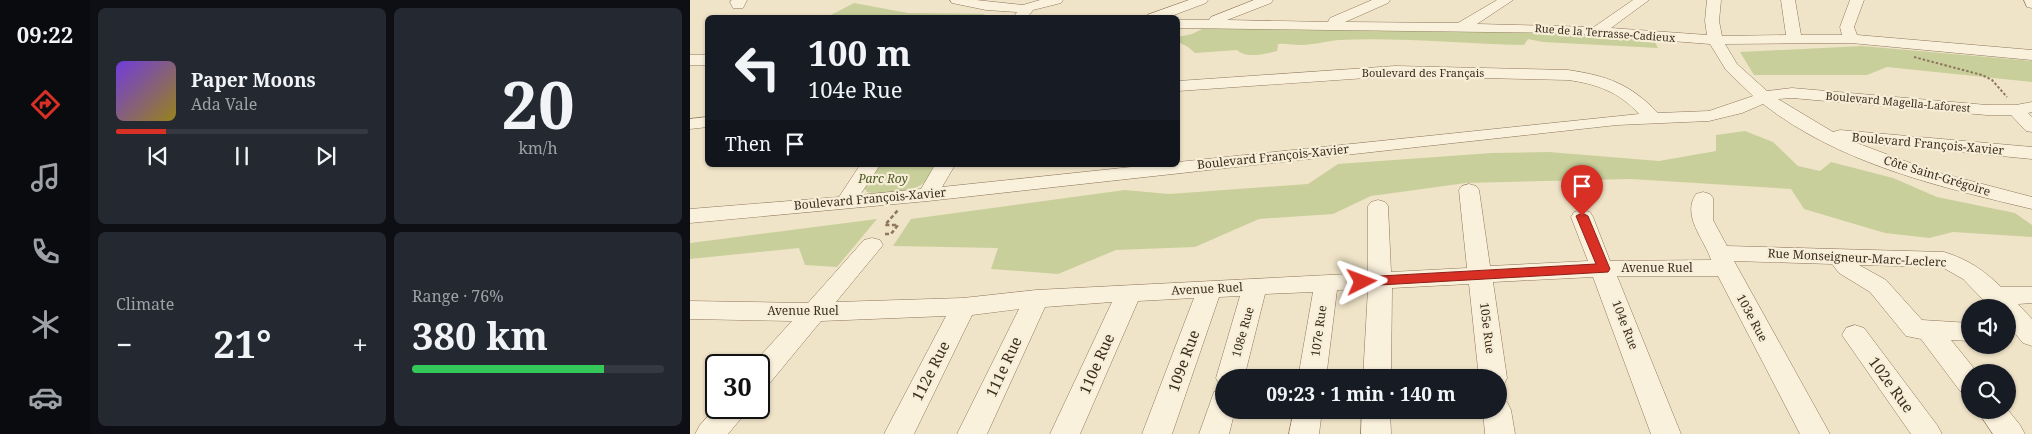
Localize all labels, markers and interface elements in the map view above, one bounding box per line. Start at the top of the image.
text: 09:22 [17,19,73,49]
street label: Rue de la Terrasse-Cadieux [1534,20,1677,45]
text: 100 m [808,29,911,76]
icon: left [725,35,790,100]
text: 20 [501,60,575,148]
street label: Boulevard des Français [1362,65,1484,80]
text: Paper Moons [191,67,316,93]
text: 104e Rue [808,74,903,104]
icon: directions [28,87,63,122]
street label: Boulevard Magella-Laforest [1825,88,1971,115]
text: Ada Vale [191,93,257,115]
street label: Boulevard François-Xavier [1851,128,2005,159]
icon: arrive [781,130,809,158]
text: Then [725,131,771,157]
text: km/h [518,137,558,159]
street label: Boulevard François-Xavier [1196,140,1350,173]
icon: previous [144,142,172,170]
icon: pause [228,142,256,170]
icon: next [312,142,340,170]
street label: Côte Saint-Grégoire [1882,151,1993,200]
icon: music [28,160,63,195]
pin [1561,165,1603,216]
park label: Parc Roy [857,170,908,187]
icon: arrive [1568,172,1596,200]
street label: Boulevard François-Xavier [793,183,947,214]
icon: phone [28,234,63,269]
street label: Rue Monseigneur-Marc-Leclerc [1767,244,1947,271]
position arrow [1335,255,1387,307]
street label: Avenue Ruel [1621,259,1693,276]
street label: Avenue Ruel [1171,278,1243,299]
text: Range · 76% [412,285,504,307]
street label: 103e Rue [1733,291,1772,345]
text: Climate [116,293,174,315]
street label: 104e Rue [1608,298,1643,352]
map controls [1961,299,2016,419]
button: sound [1961,299,2016,354]
street label: 105e Rue [1476,301,1499,355]
street label: Avenue Ruel [767,302,839,319]
street label: 107e Rue [1306,304,1331,358]
street label: 108e Rue [1227,305,1258,359]
icon: climate [28,307,63,342]
text: 380 km [412,309,548,361]
text: 21° [213,317,271,369]
text: − [116,325,132,363]
text: + [352,325,368,363]
street label: 109e Rue [1163,327,1203,394]
street label: 110e Rue [1074,330,1118,397]
street label: 111e Rue [980,333,1026,400]
street label: 112e Rue [907,337,954,404]
street label: 102e Rue [1865,352,1919,416]
speed limit sign: 30 [705,354,770,419]
button: search [1961,364,2016,419]
icon: car [28,380,63,415]
text: 09:23 · 1 min · 140 m [1266,381,1456,407]

